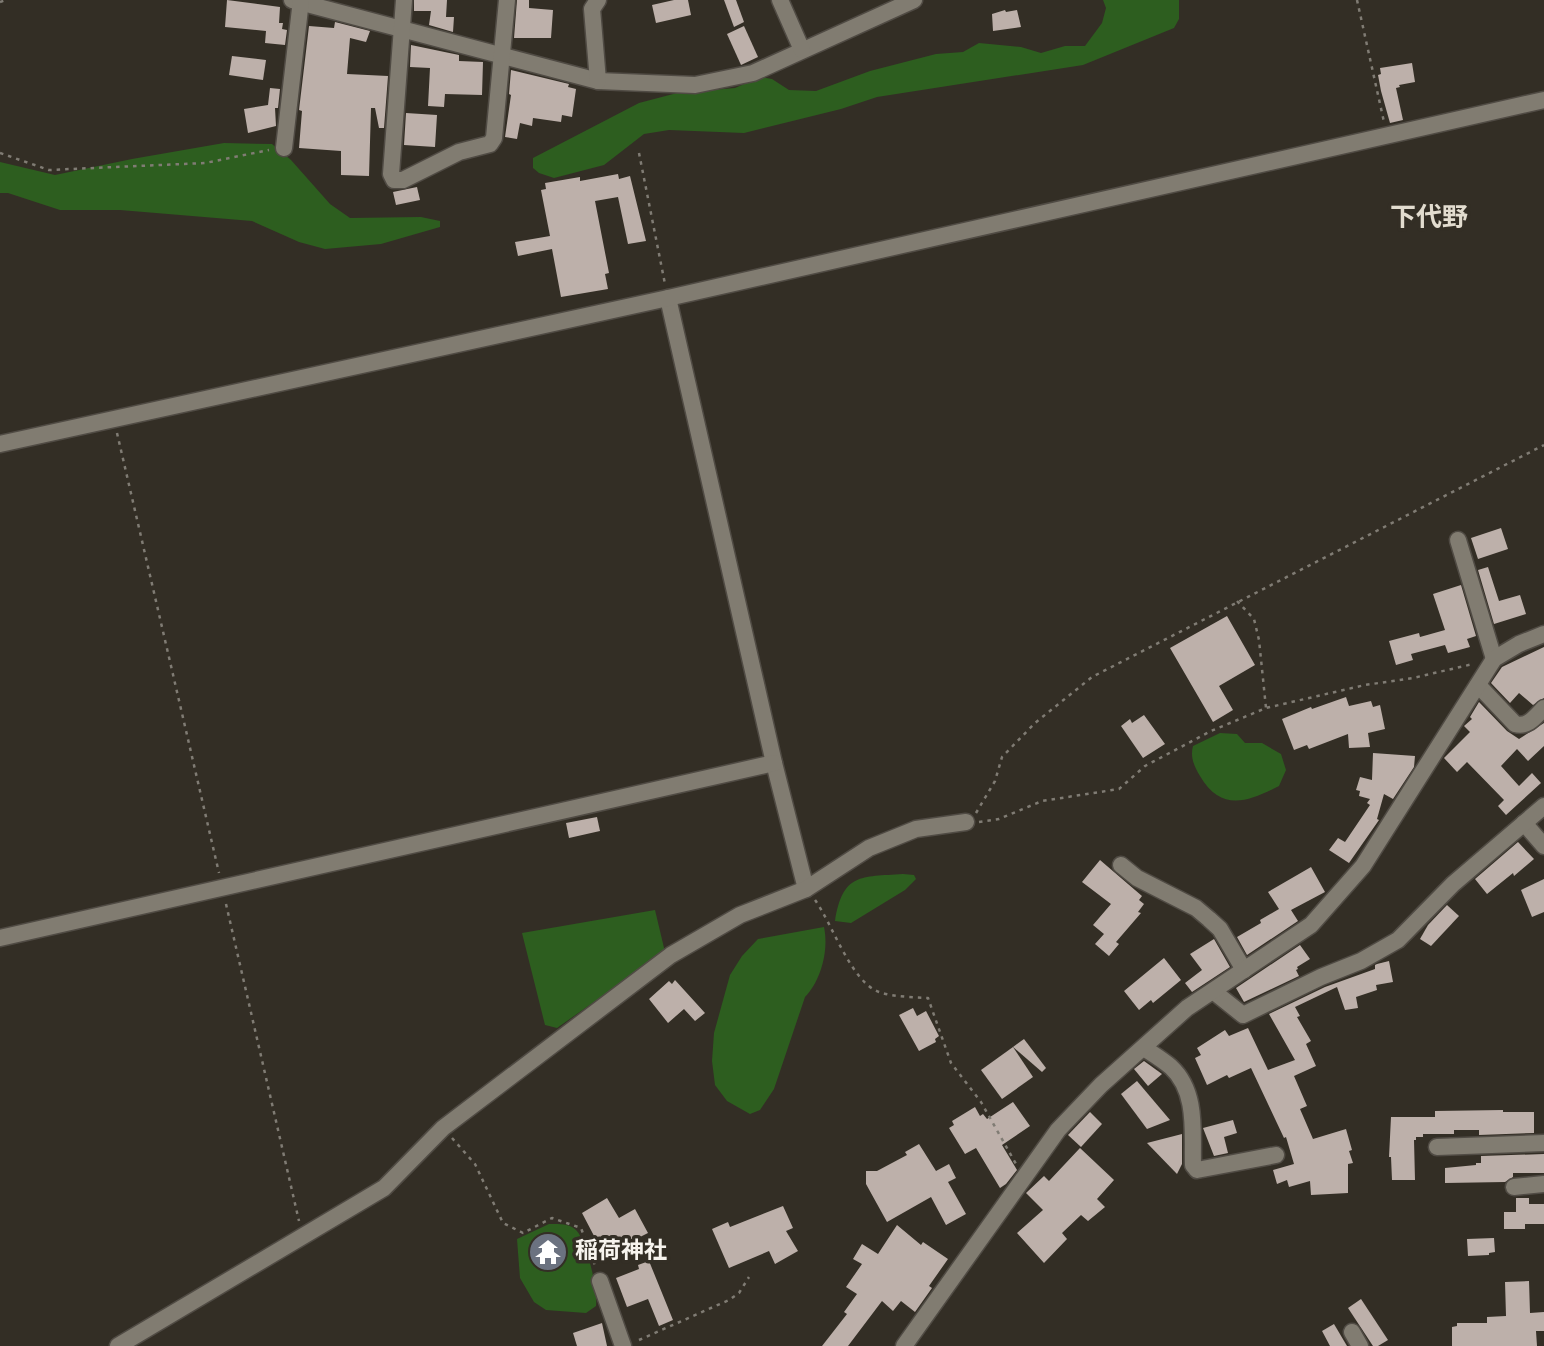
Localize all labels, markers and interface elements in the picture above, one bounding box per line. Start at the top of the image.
district label: 下代野 [1390,203,1468,236]
temple icon: 稲荷神社 [527,1231,569,1273]
place label: 稲荷神社 [575,1238,667,1267]

